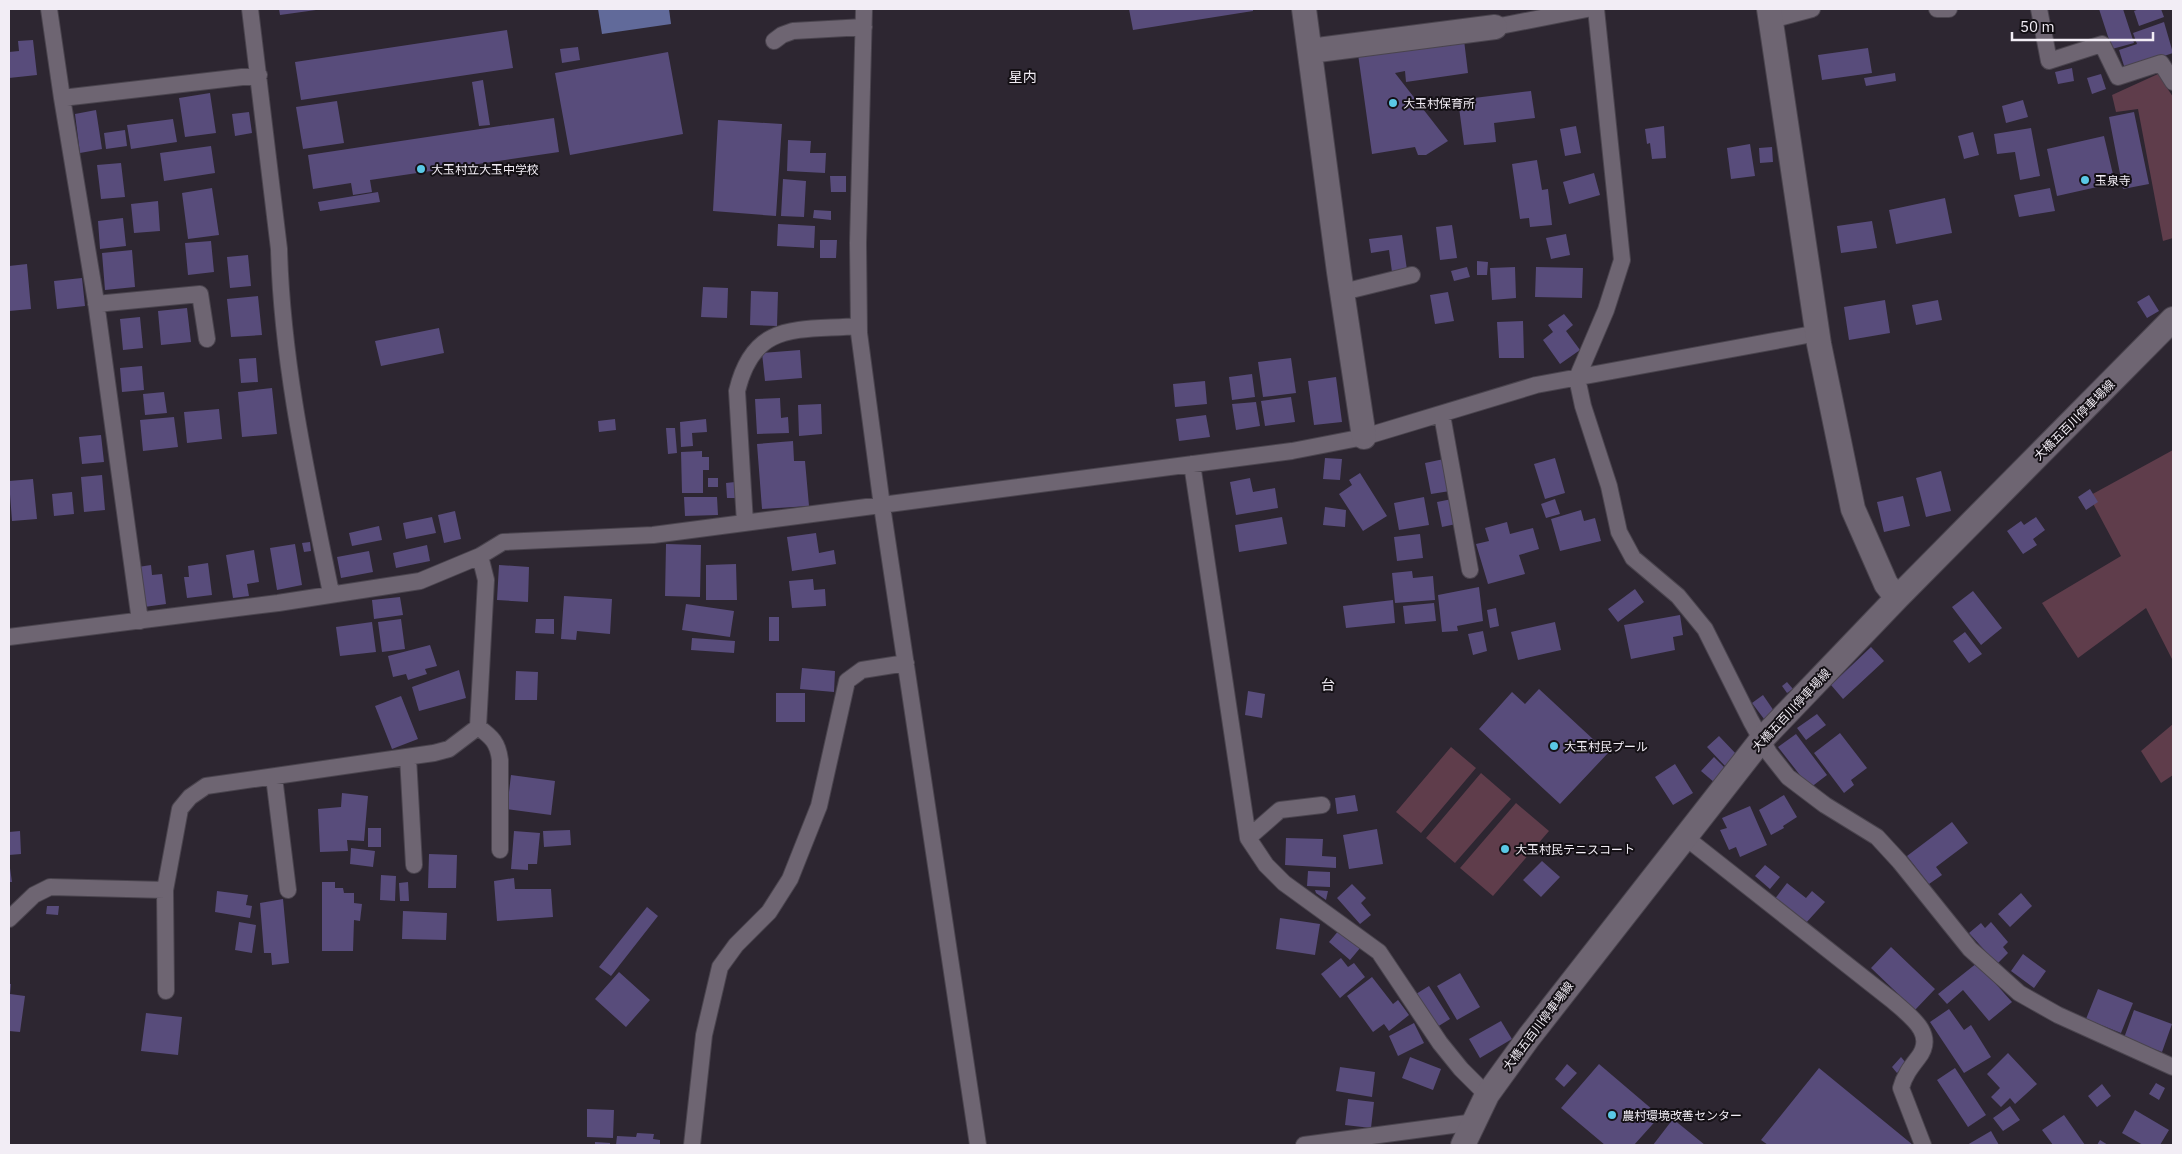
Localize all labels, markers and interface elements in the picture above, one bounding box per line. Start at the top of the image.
scale bar [2012,10,2153,42]
text: 50 m [2020,17,2055,36]
district label: 星内 [1009,68,1037,86]
place label: 大玉村保育所 [1403,96,1475,111]
marker: 大玉村保育所 [1387,97,1399,109]
place label: 大玉村立大玉中学校 [431,162,539,177]
marker: 大玉村立大玉中学校 [415,163,427,175]
place label: 玉泉寺 [2095,173,2131,188]
marker: 玉泉寺 [2079,174,2091,186]
street label: 大橋五百川停車場線 [2031,377,2117,463]
street label: 大橋五百川停車場線 [1749,665,1833,755]
district label: 台 [1321,676,1335,694]
place label: 大玉村民プール [1564,739,1648,754]
marker: 大玉村民プール [1548,740,1560,752]
place label: 大玉村民テニスコート [1515,842,1635,857]
marker: 大玉村民テニスコート [1499,843,1511,855]
street label: 大橋五百川停車場線 [1500,978,1576,1074]
place label: 農村環境改善センター [1622,1108,1742,1123]
marker: 農村環境改善センター [1606,1109,1618,1121]

